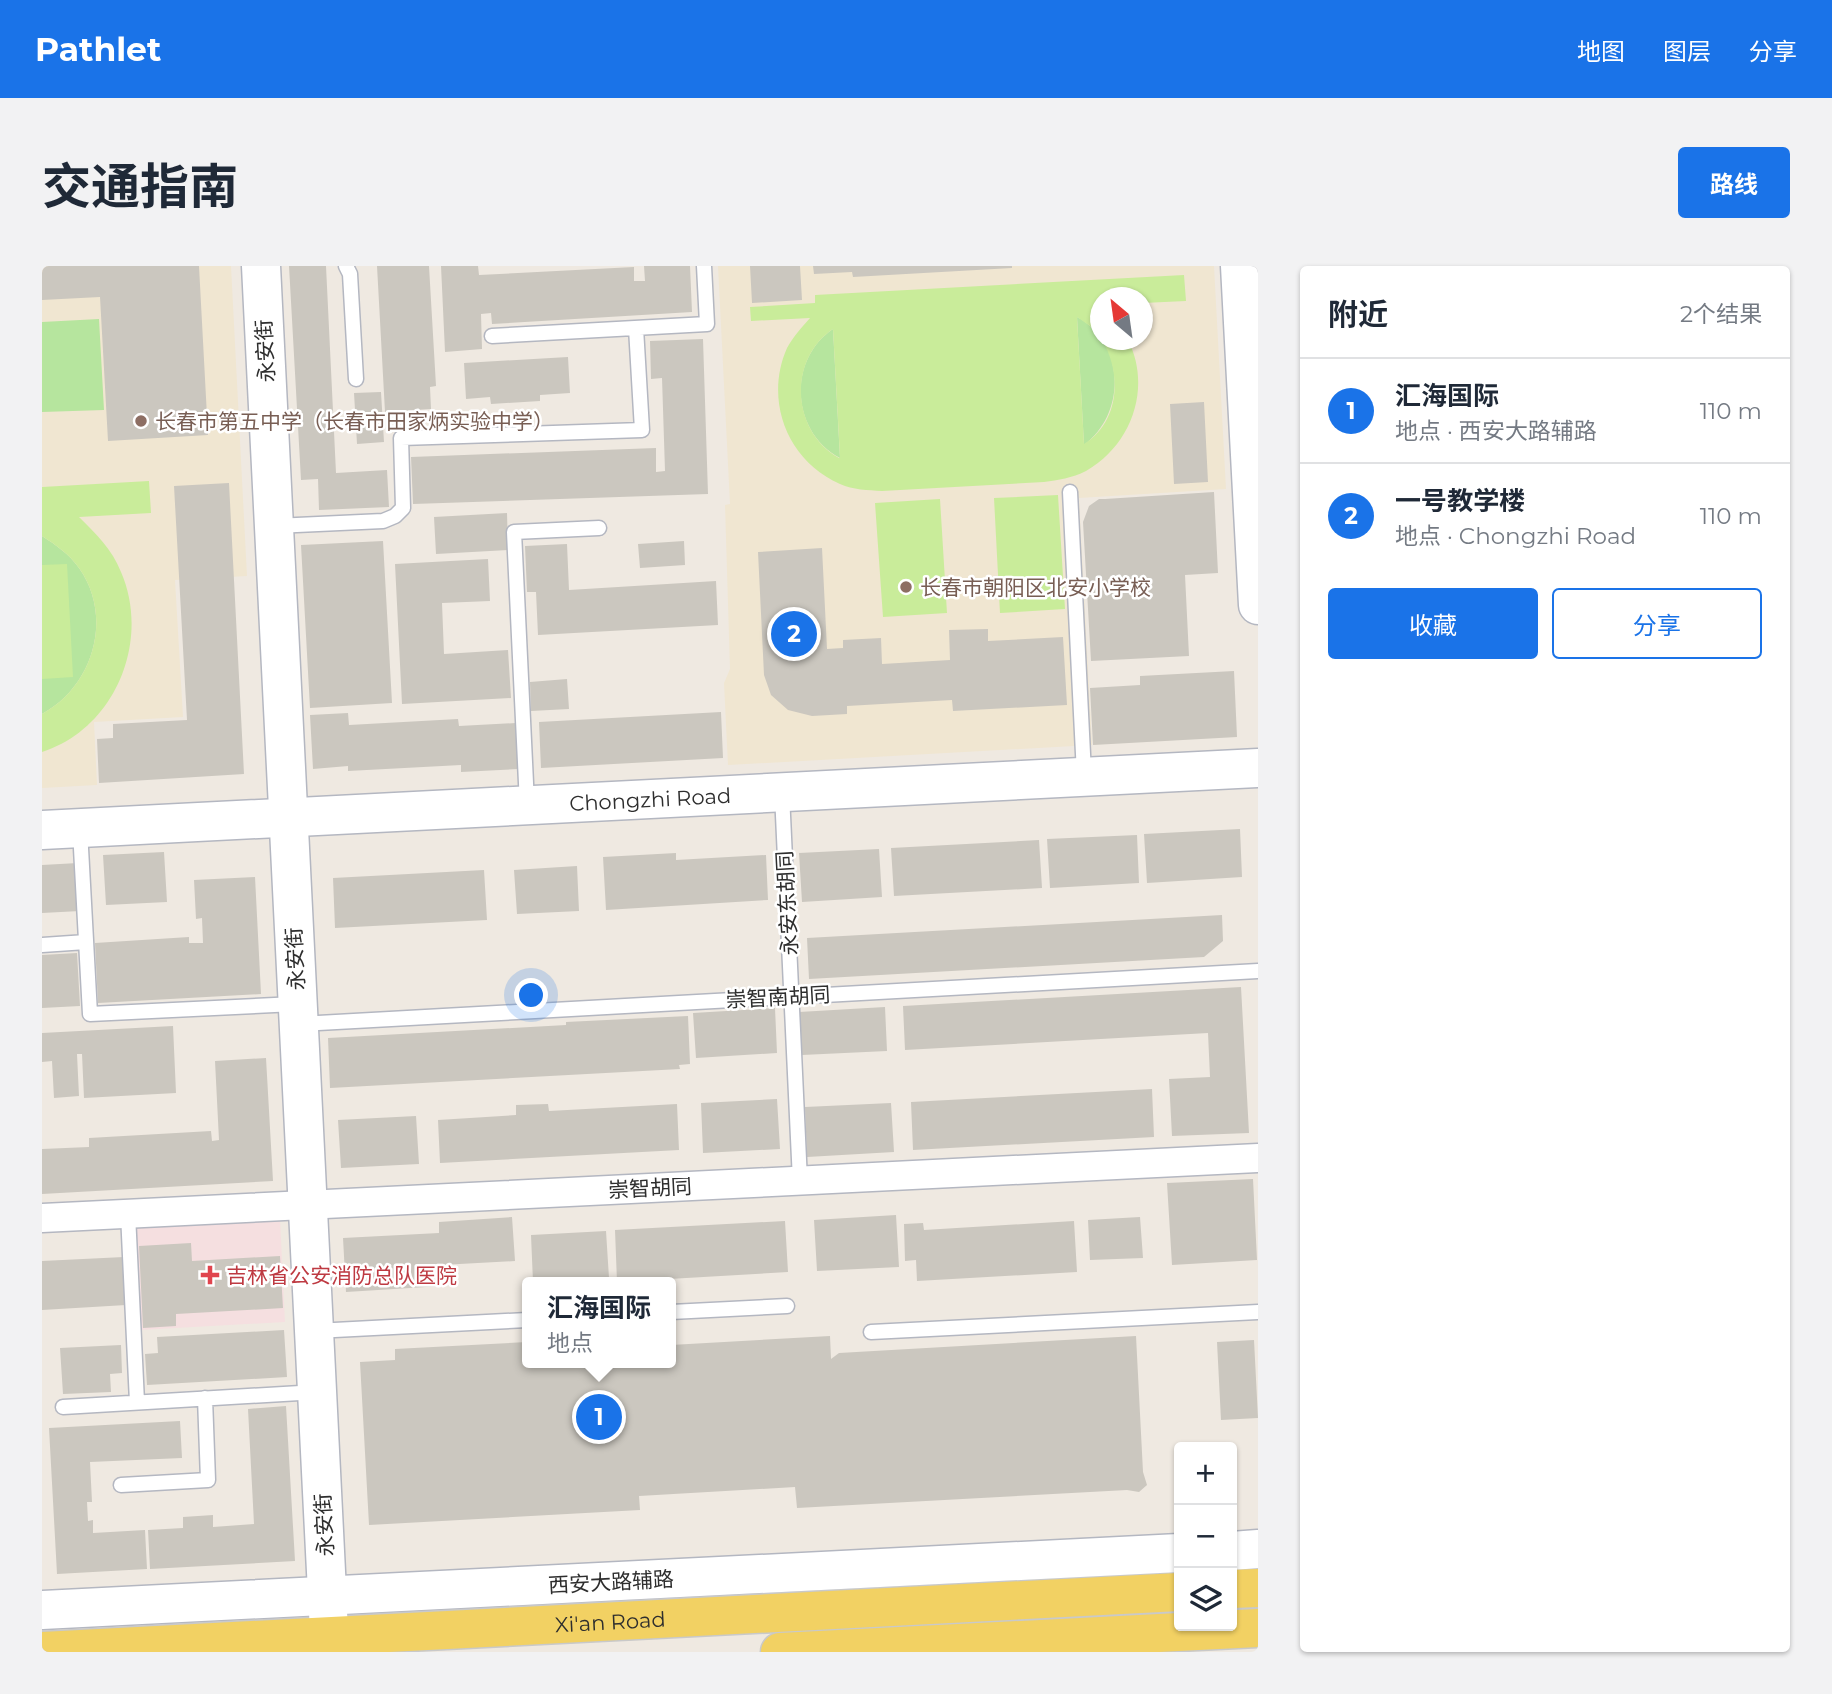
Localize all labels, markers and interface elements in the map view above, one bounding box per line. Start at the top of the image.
text: Pathlet [35,29,161,69]
text: 地图 [1577,37,1625,66]
text: 图层 [1663,37,1711,66]
text: 分享 [1749,37,1797,66]
button: 路线 [1678,147,1790,218]
text: 交通指南 [42,157,238,216]
north arrow [1090,287,1153,350]
text: 附近 [1328,296,1388,333]
text: 2个结果 [1680,300,1762,328]
street label: 永安街 [251,319,279,383]
text: 汇海国际 [1395,380,1499,412]
text: 1 [1346,397,1356,425]
text: 110 m [1700,397,1762,425]
place label: 长春市第五中学（长春市田家炳实验中学） [155,409,554,434]
marker: 长春市第五中学（长春市田家炳实验中学） [133,413,149,429]
text: 地点 · 西安大路辅路 [1395,417,1597,445]
text: 一号教学楼 [1395,485,1525,517]
text: 2 [1344,502,1358,530]
text: 110 m [1700,502,1762,530]
text: 地点 · Chongzhi Road [1395,522,1636,550]
place label: 长春市朝阳区北安小学校 [920,575,1151,600]
marker: 长春市朝阳区北安小学校 [898,579,914,595]
button: 收藏 [1328,588,1538,659]
button: 分享 [1552,588,1762,659]
pin: 2 [771,608,817,660]
street label: Chongzhi Road [569,782,732,816]
street label: 永安东胡同 [772,850,802,956]
street label: 永安街 [281,927,309,991]
your location [514,978,548,1012]
street label: 崇智南胡同 [725,982,831,1012]
street label: 崇智胡同 [607,1173,693,1203]
place label: 吉林省公安消防总队医院 [226,1263,457,1288]
marker: 吉林省公安消防总队医院 [200,1265,220,1285]
popup [522,1277,676,1368]
text: 汇海国际 [547,1292,651,1324]
text: 地点 [547,1329,593,1357]
pin: 1 [576,1391,622,1443]
map controls [1174,1442,1237,1631]
button: + [1174,1442,1237,1505]
street label: 永安街 [310,1493,338,1557]
button: − [1174,1505,1237,1568]
street label: 西安大路辅路 [547,1566,675,1598]
button: layers [1174,1568,1237,1631]
street label: Xi'an Road [554,1606,666,1637]

